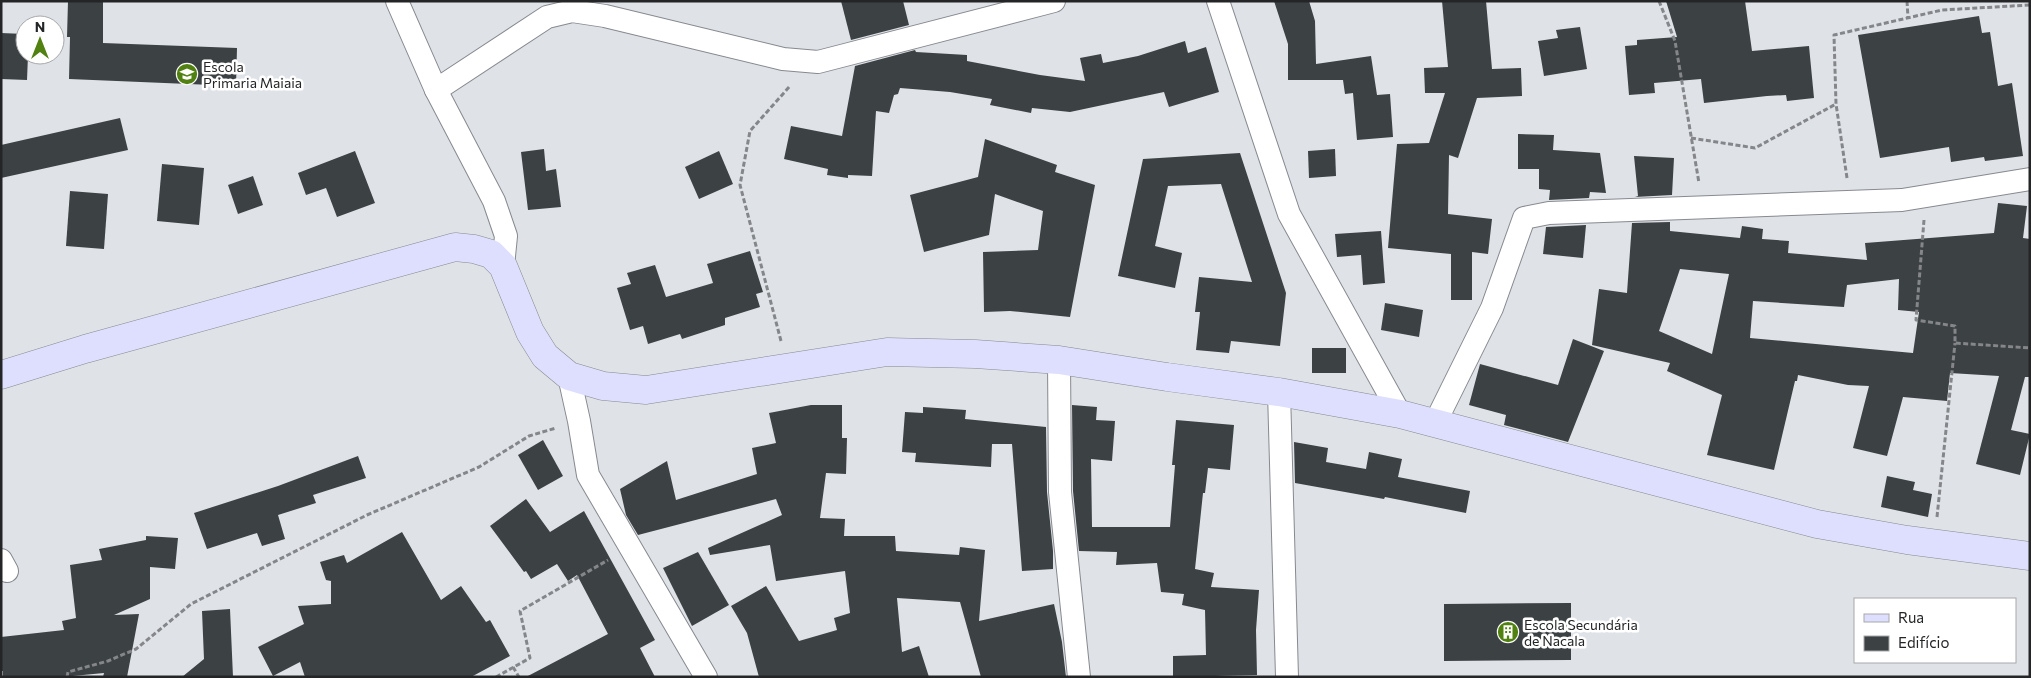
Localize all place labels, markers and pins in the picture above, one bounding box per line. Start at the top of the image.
place label: Escola Primaria Maiaia [203,58,302,91]
school or university icon: Escola Primaria Maiaia [175,62,199,86]
place label: Escola Secundária de Nacala [1524,616,1638,649]
building icon: Escola Secundária de Nacala [1496,620,1520,644]

